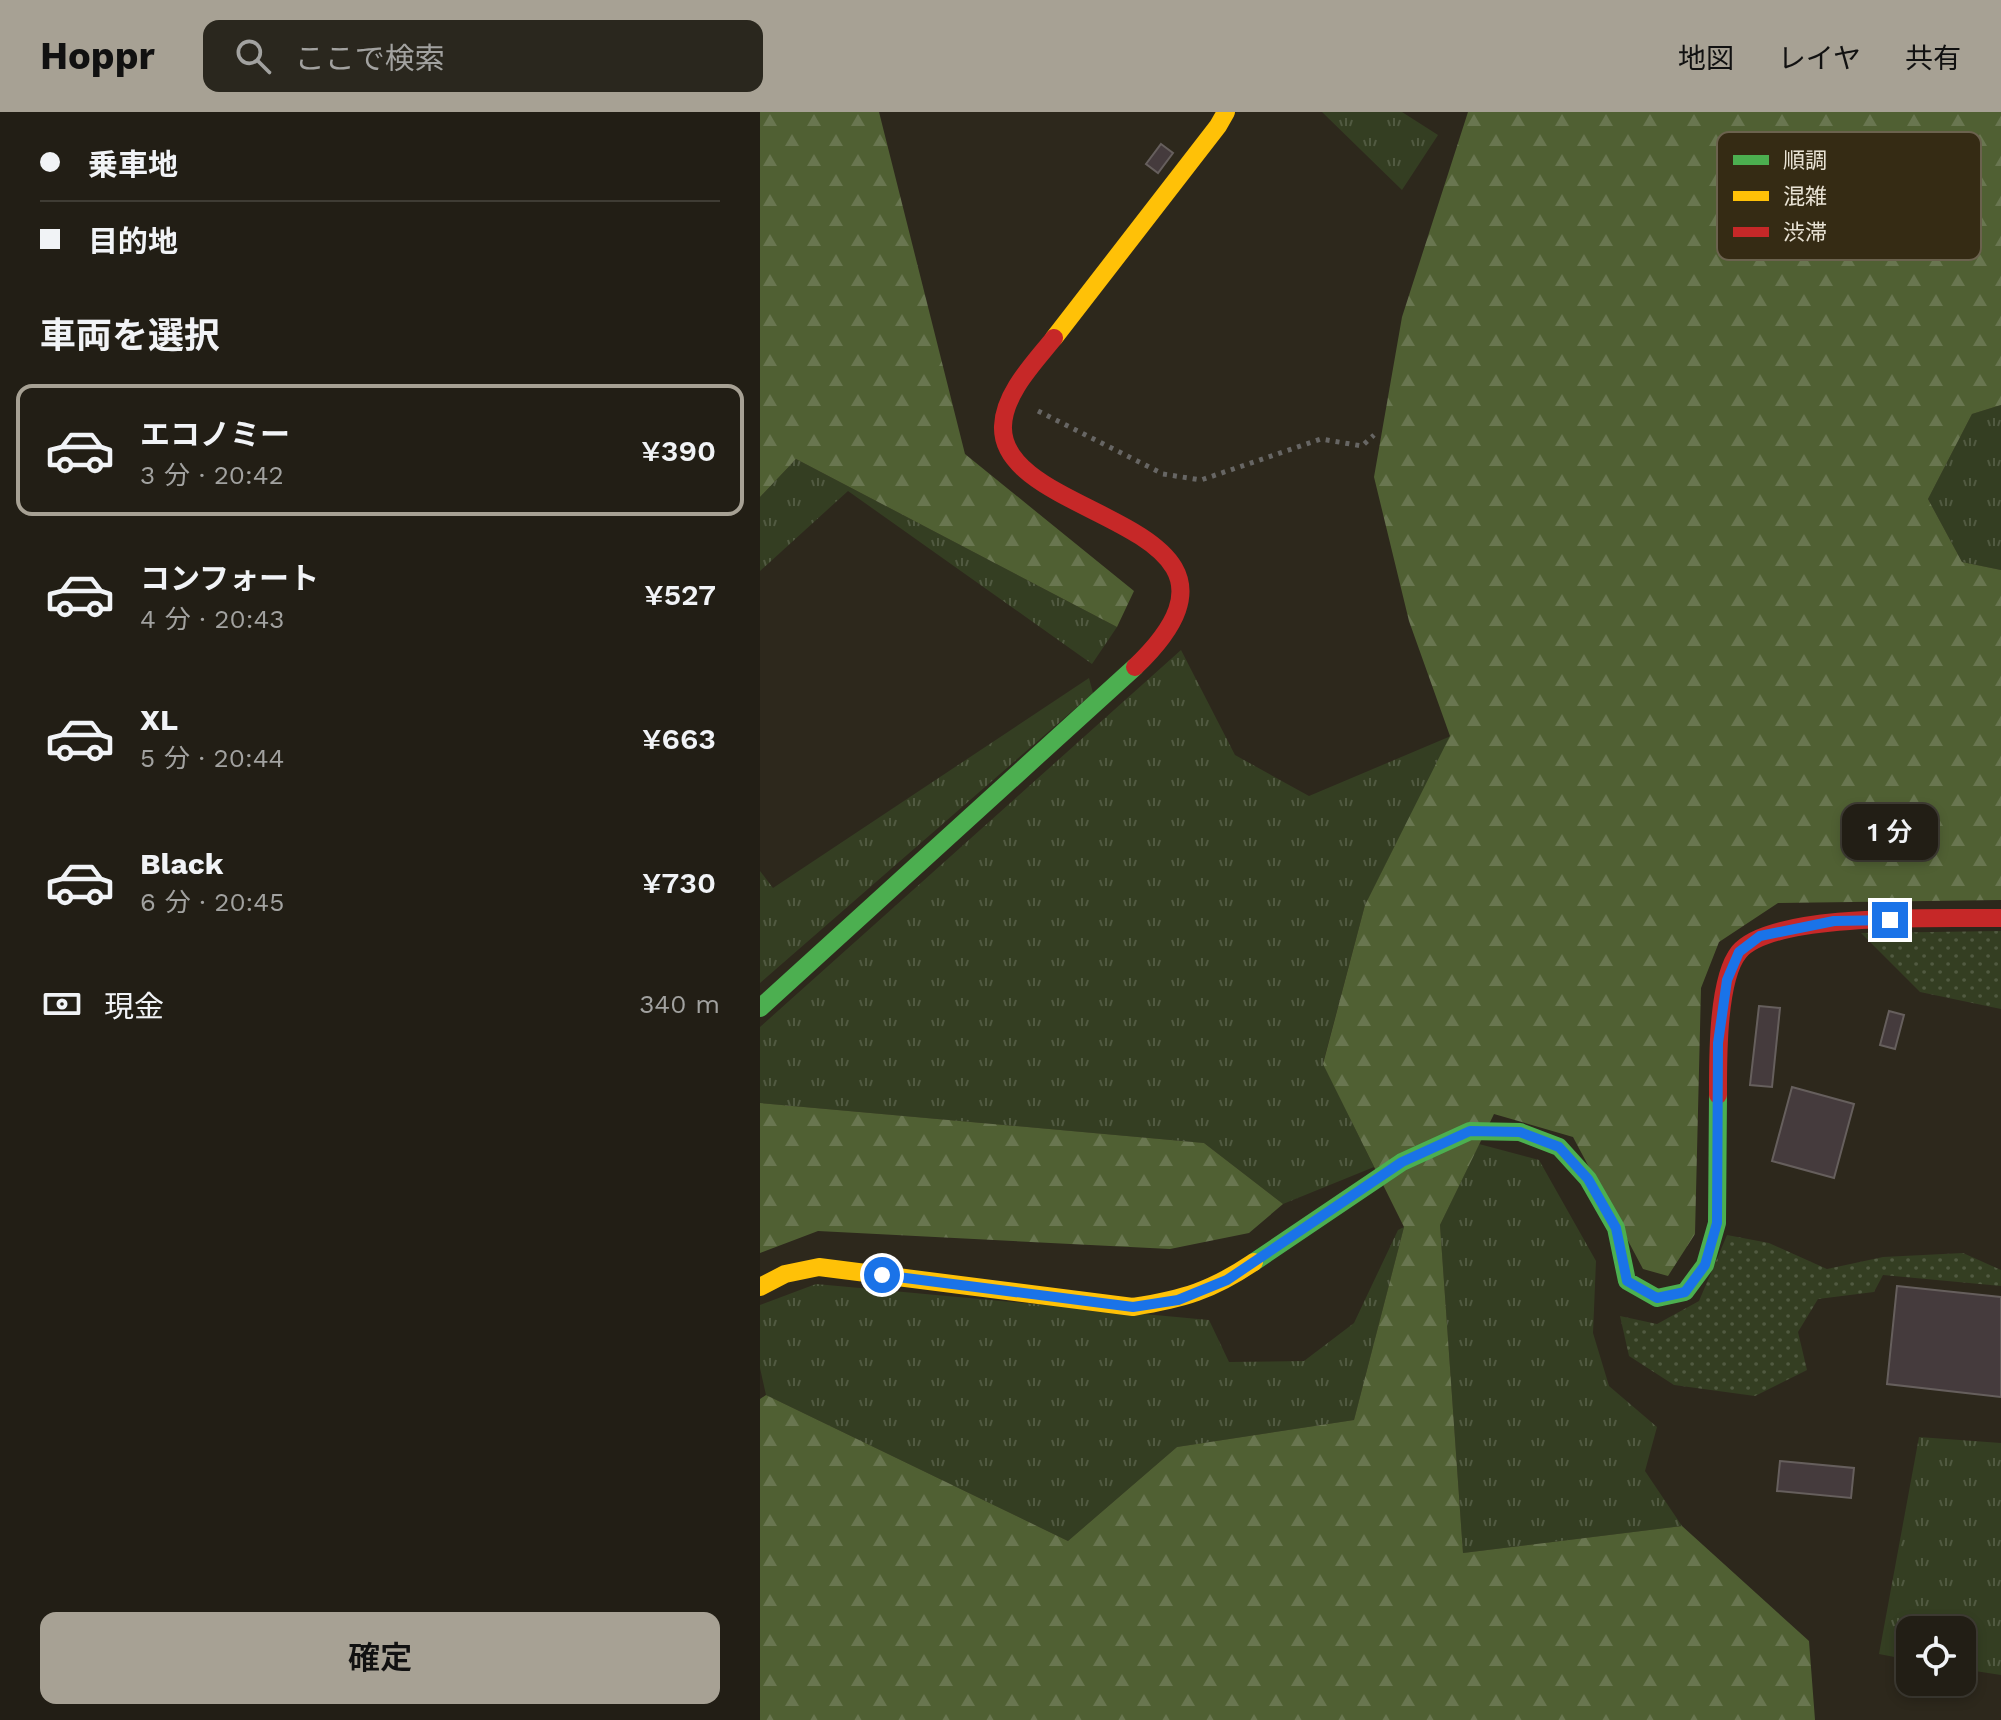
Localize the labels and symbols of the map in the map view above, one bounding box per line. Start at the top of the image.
legend [1717,132,1981,260]
text: 順調 [1783,148,1827,173]
text: 混雑 [1783,184,1827,209]
text: 渋滞 [1783,220,1827,245]
callout: 1 分 [1842,804,1938,860]
route end [1872,902,1908,938]
route start [864,1257,900,1293]

